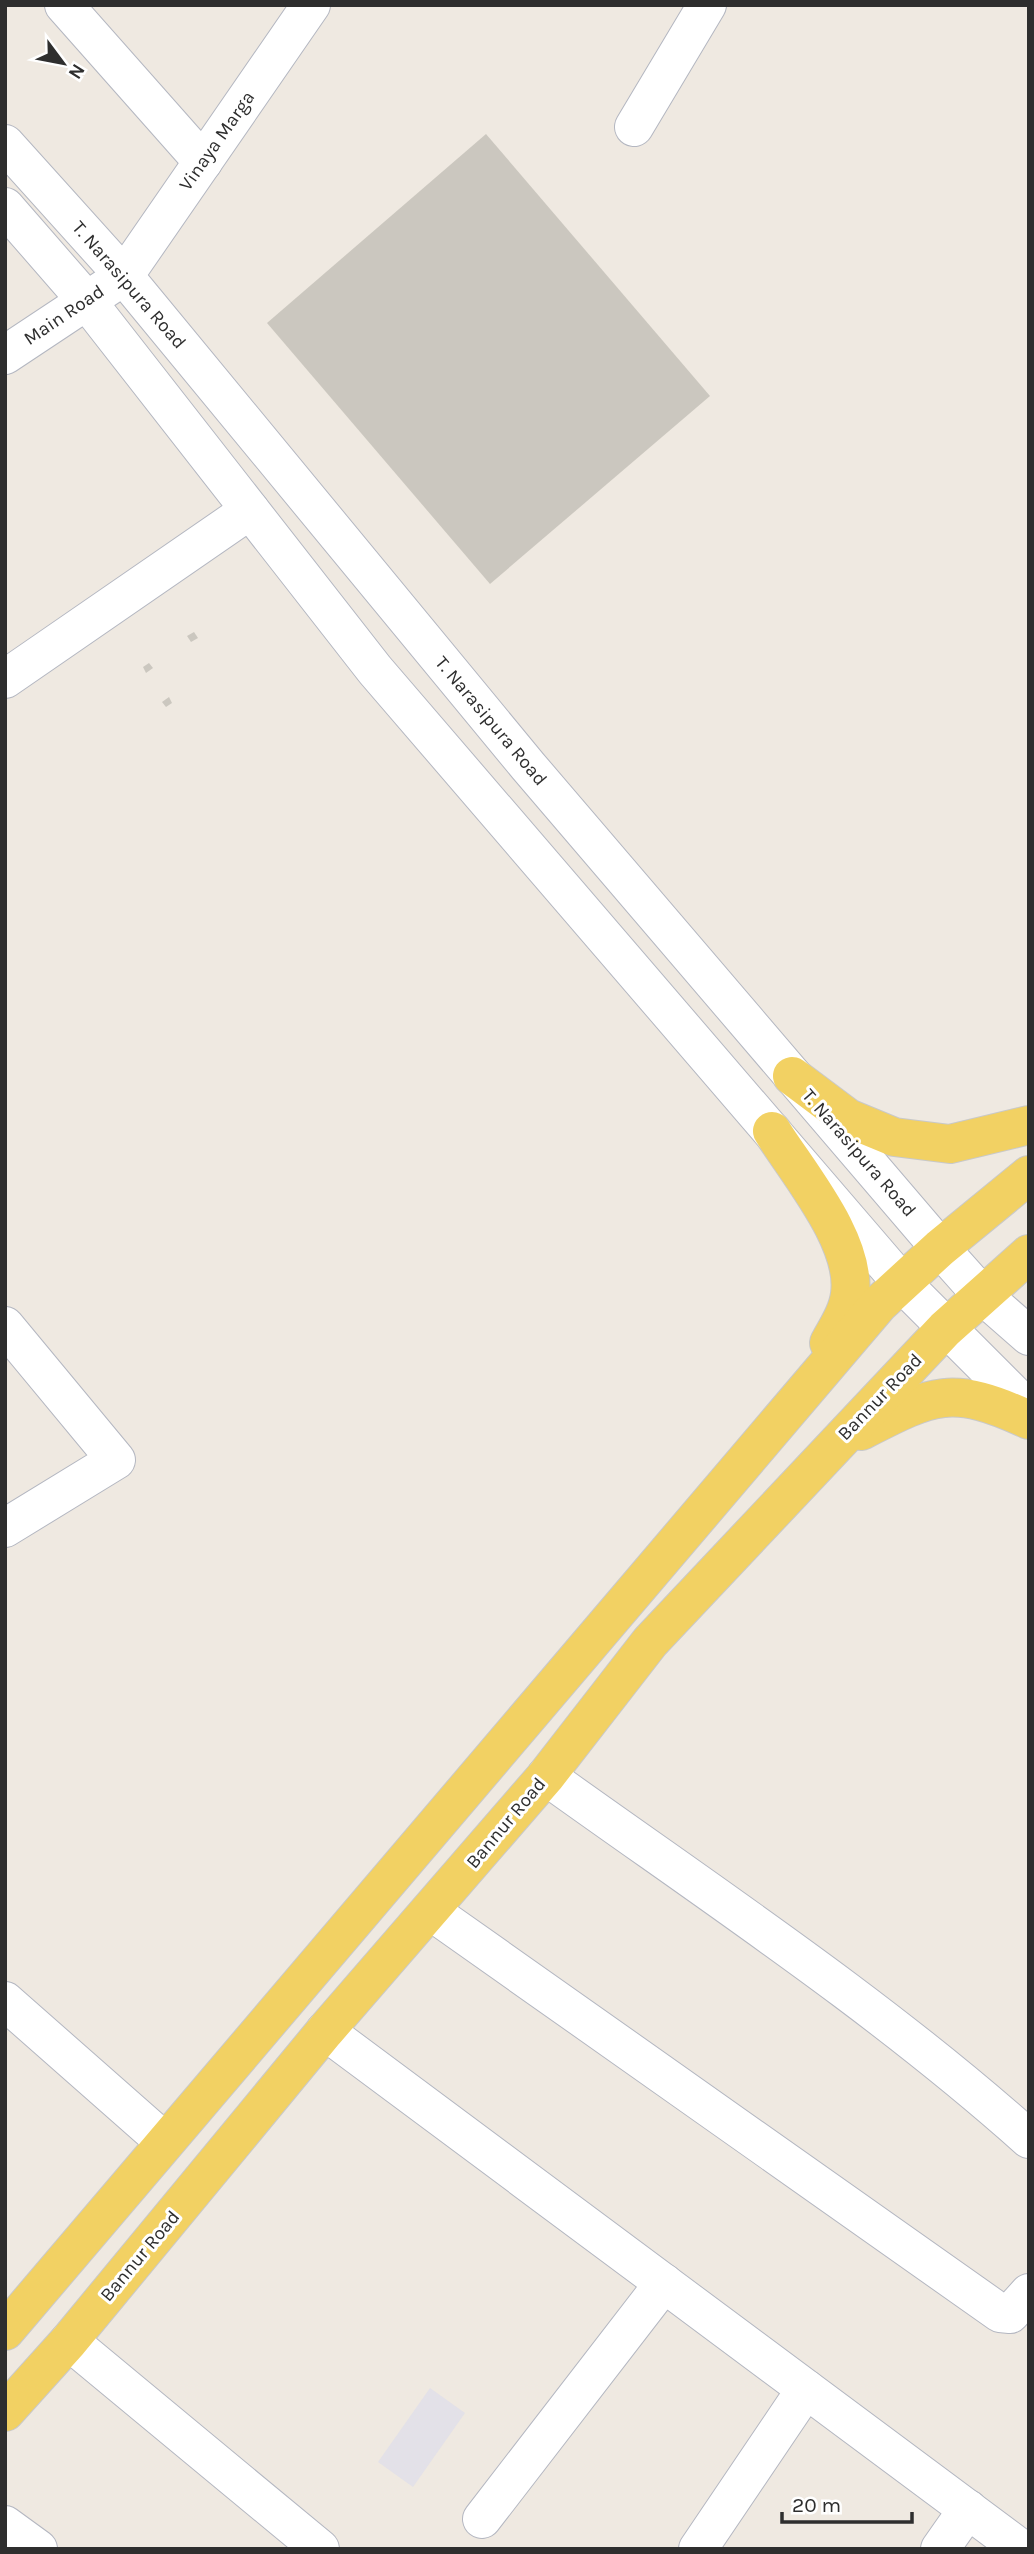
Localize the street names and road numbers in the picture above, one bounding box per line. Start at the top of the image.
street label: Vinaya Marga [175,87,259,195]
street label: T. Narasipura Road [68,217,190,353]
street label: Main Road [20,280,108,350]
street label: T. Narasipura Road [430,652,552,790]
street label: T. Narasipura Road [798,1085,920,1221]
street label: Bannur Road [833,1349,927,1445]
street label: Bannur Road [462,1773,550,1873]
street label: Bannur Road [96,2206,184,2306]

